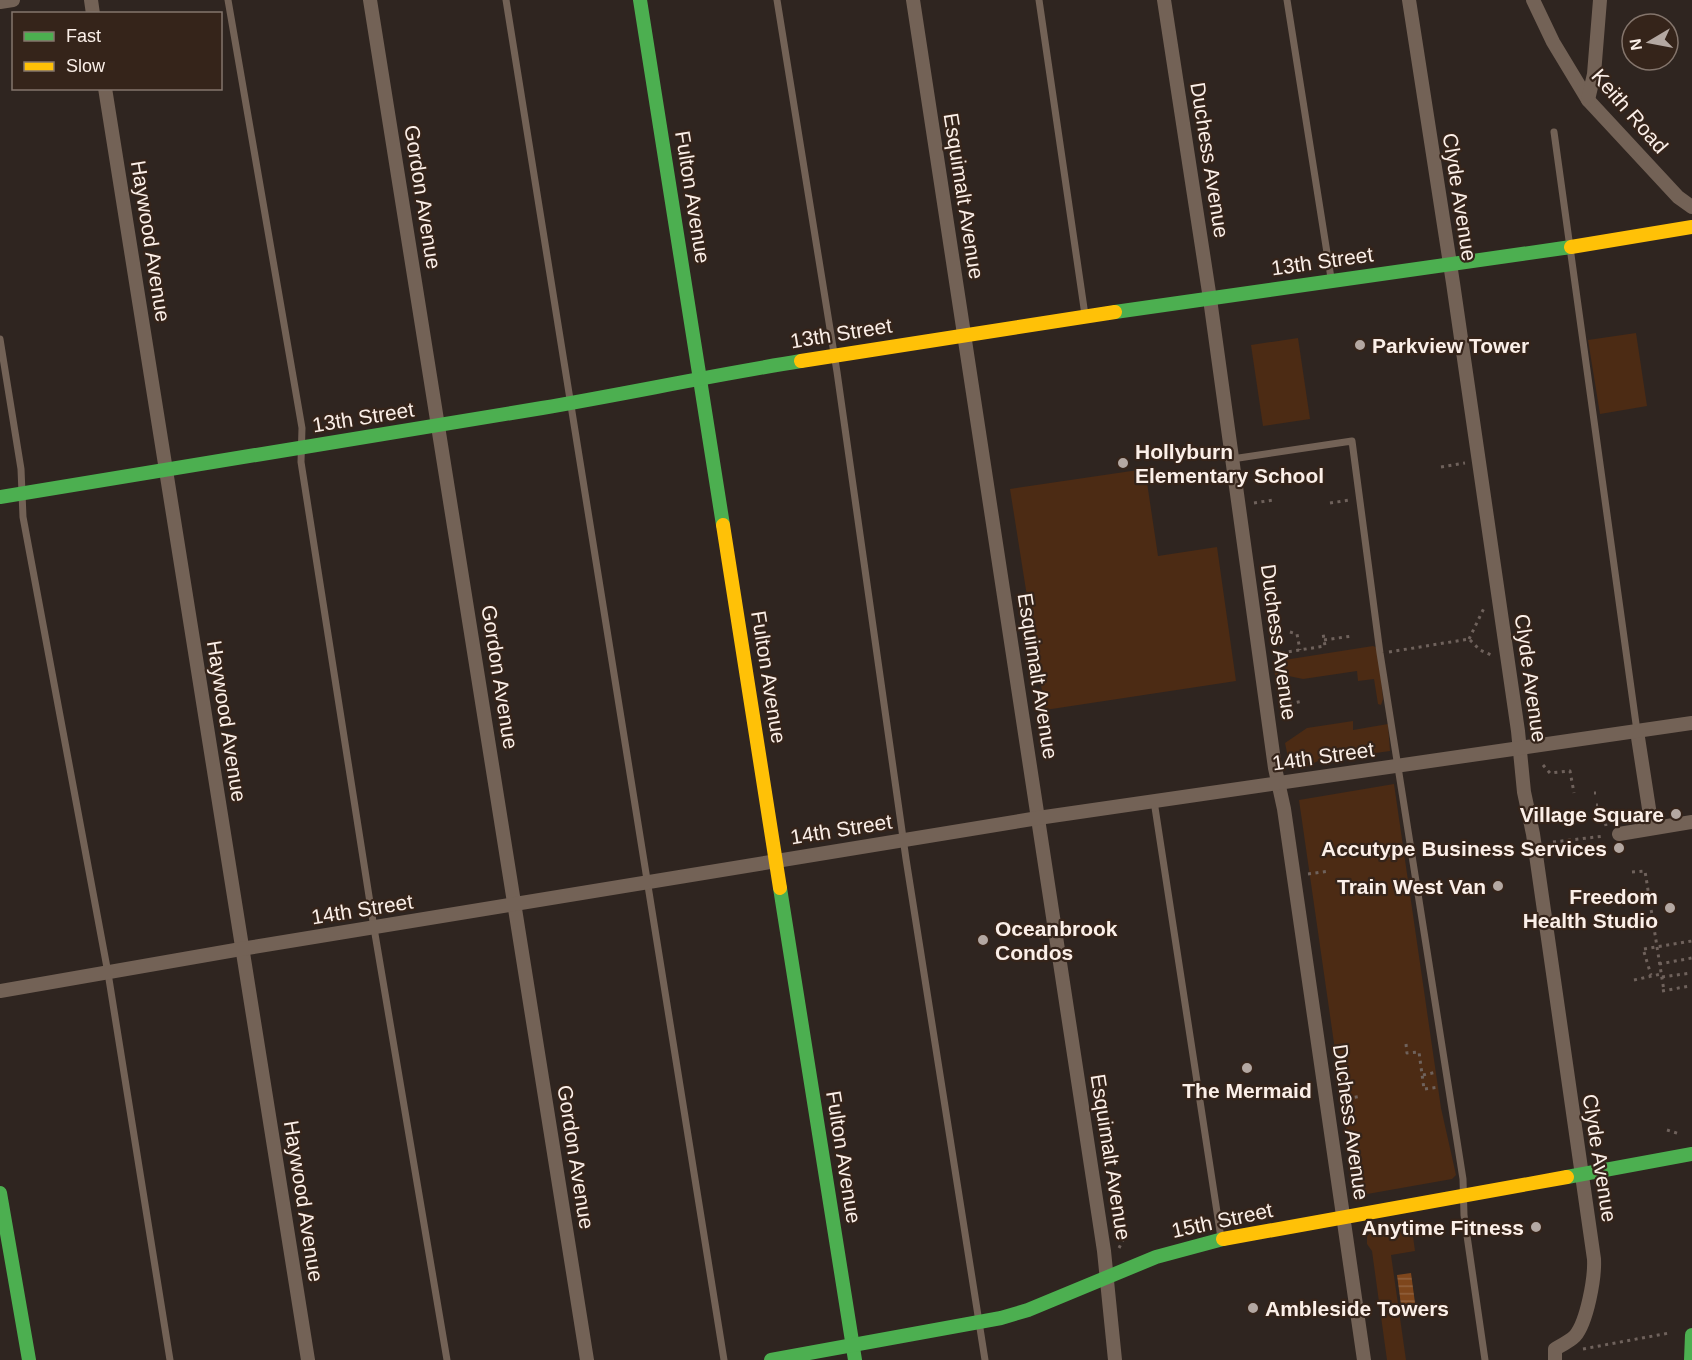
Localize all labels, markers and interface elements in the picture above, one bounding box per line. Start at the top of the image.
legend [12,12,222,90]
north arrow [1620,12,1680,72]
text: Fast [66,26,101,46]
text: N [1626,37,1645,52]
text: Slow [66,56,106,76]
street label: Keith Road [1587,64,1673,158]
street label: Duchess Avenue [1186,81,1234,239]
street label: Esquimalt Avenue [940,111,988,281]
street label: Gordon Avenue [400,123,446,271]
street label: Fulton Avenue [671,129,715,265]
street label: Clyde Avenue [1439,131,1481,263]
street label: Haywood Avenue [127,159,175,323]
street label: 13th Street [1270,242,1375,280]
street label: 13th Street [788,314,894,352]
place label: Parkview Tower [1372,334,1529,357]
marker: Parkview Tower [1353,338,1367,352]
street label: 13th Street [310,398,416,436]
place label: Hollyburn Elementary School [1135,440,1324,487]
marker: Hollyburn Elementary School [1116,456,1130,470]
street label: Duchess Avenue [1257,563,1301,721]
street label: Esquimalt Avenue [1014,591,1062,761]
street label: Gordon Avenue [477,603,523,751]
street label: Fulton Avenue [747,609,791,745]
street label: Clyde Avenue [1511,612,1551,744]
street label: Haywood Avenue [203,639,251,803]
street label: 14th Street [1271,737,1376,775]
place label: Village Square [1520,803,1664,826]
marker: Village Square [1669,807,1683,821]
street label: 14th Street [788,810,894,848]
place label: Accutype Business Services [1321,837,1607,860]
marker: Accutype Business Services [1612,841,1626,855]
place label: Train West Van [1337,875,1486,898]
marker: Train West Van [1491,879,1505,893]
place label: Freedom Health Studio [1523,885,1658,932]
street label: 14th Street [309,890,415,928]
marker: Freedom Health Studio [1663,901,1677,915]
place label: Oceanbrook Condos [995,917,1118,964]
marker: Oceanbrook Condos [976,933,990,947]
street label: Duchess Avenue [1329,1043,1373,1201]
marker: The Mermaid [1240,1061,1254,1075]
street label: Esquimalt Avenue [1087,1072,1135,1242]
place label: The Mermaid [1182,1079,1312,1102]
street label: Gordon Avenue [553,1083,599,1231]
street label: Fulton Avenue [822,1089,866,1225]
street label: Clyde Avenue [1579,1092,1621,1224]
street label: Haywood Avenue [280,1119,328,1283]
street label: 15th Street [1169,1198,1275,1242]
place label: Anytime Fitness [1362,1216,1524,1239]
marker: Anytime Fitness [1529,1220,1543,1234]
place label: Ambleside Towers [1265,1297,1449,1320]
marker: Ambleside Towers [1246,1301,1260,1315]

